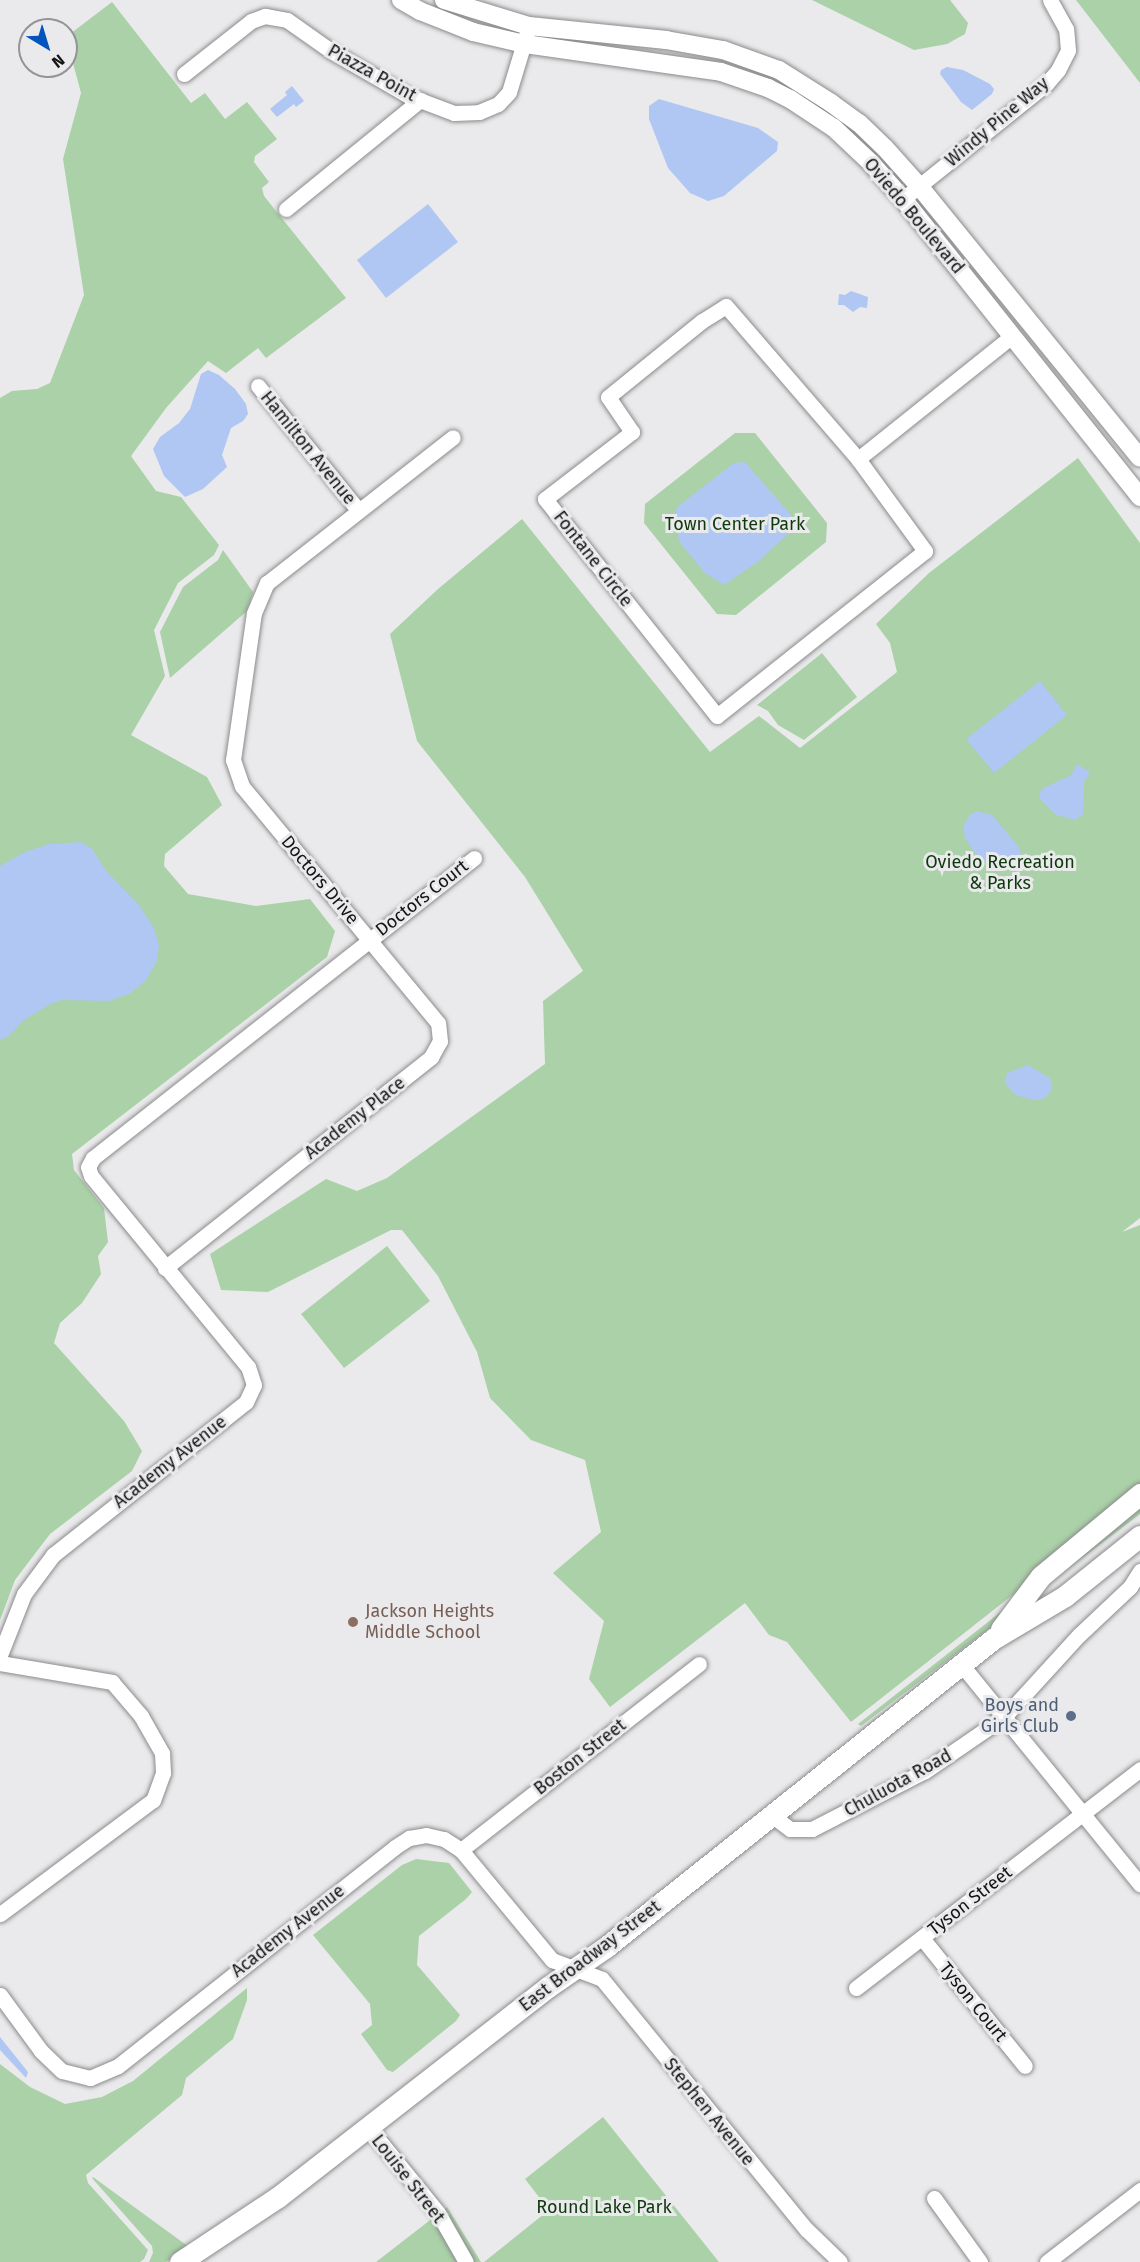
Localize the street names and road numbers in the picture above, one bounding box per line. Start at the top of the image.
street label: Piazza Point [324,40,420,106]
street label: Windy Pine Way [941,73,1053,171]
street label: Oviedo Boulevard [859,154,969,278]
street label: Hamilton Avenue [256,387,360,509]
street label: Fontane Circle [549,507,637,611]
street label: Doctors Drive [277,831,363,929]
street label: Doctors Court [371,855,473,941]
street label: Academy Place [301,1072,409,1164]
street label: Academy Avenue [109,1411,231,1513]
street label: Boston Street [530,1714,630,1800]
street label: Chuluota Road [840,1745,956,1821]
street label: Tyson Street [924,1862,1016,1940]
street label: Academy Avenue [227,1880,349,1982]
street label: East Broadway Street [515,1896,665,2016]
street label: Tyson Court [934,1958,1012,2046]
street label: Stephen Avenue [659,2054,759,2170]
street label: Louise Street [367,2130,449,2228]

